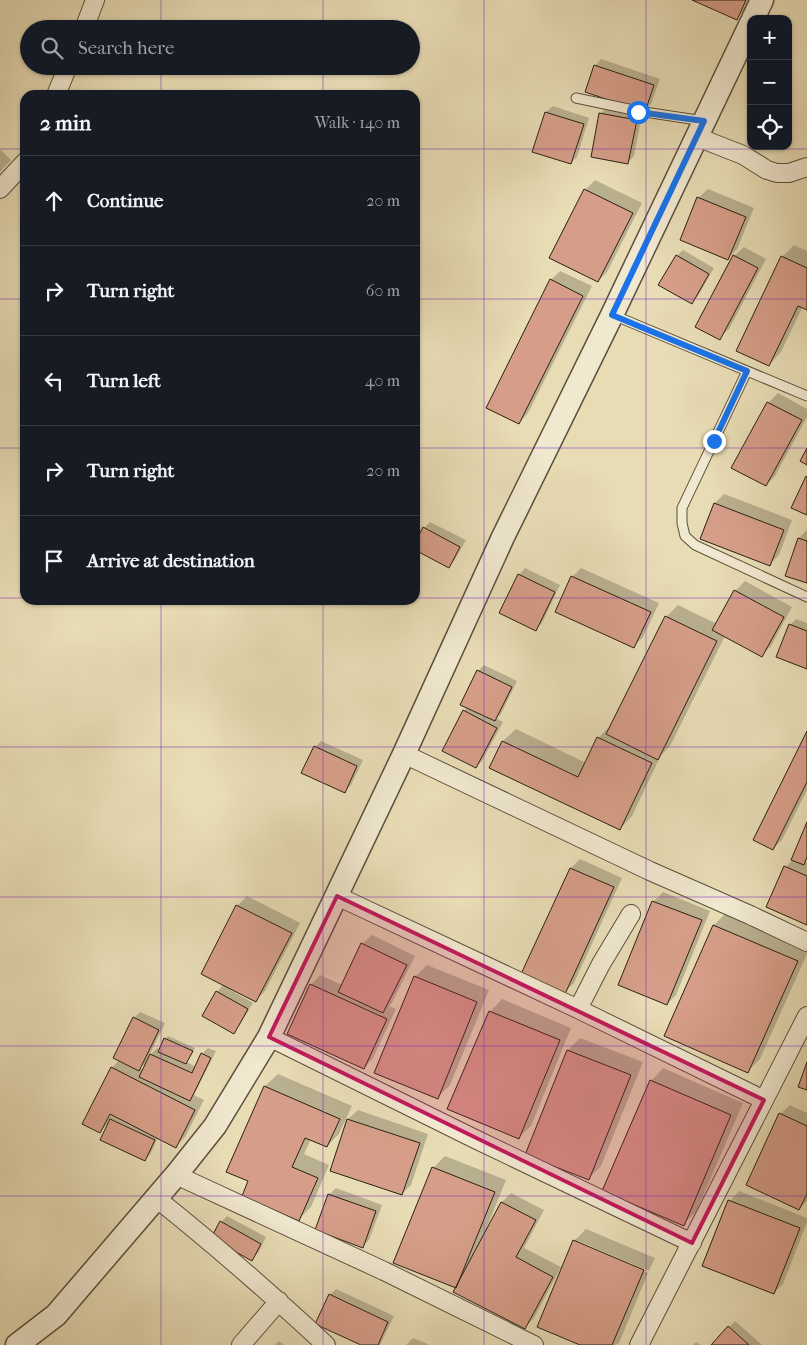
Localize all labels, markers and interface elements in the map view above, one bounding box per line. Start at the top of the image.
map controls [747,15,792,150]
button: + [747,15,792,60]
search box [20,20,420,75]
icon: search [38,34,66,62]
text: Search here [78,37,174,59]
button: − [747,60,792,105]
route start [627,101,650,124]
button: locate [747,105,792,150]
text: 2 min [40,111,91,135]
text: Walk · 140 m [315,113,400,132]
icon: ahead [40,187,68,215]
text: Continue [87,190,163,212]
text: 20 m [366,191,400,210]
icon: right [40,277,68,305]
text: Turn right [87,280,174,302]
text: 60 m [366,281,400,300]
icon: left [40,367,68,395]
text: Turn left [87,370,161,392]
text: 40 m [365,371,400,390]
route end [703,430,726,453]
icon: right [40,457,68,485]
text: Turn right [87,460,174,482]
text: 20 m [366,461,400,480]
icon: arrive [40,547,68,575]
text: Arrive at destination [87,550,255,572]

